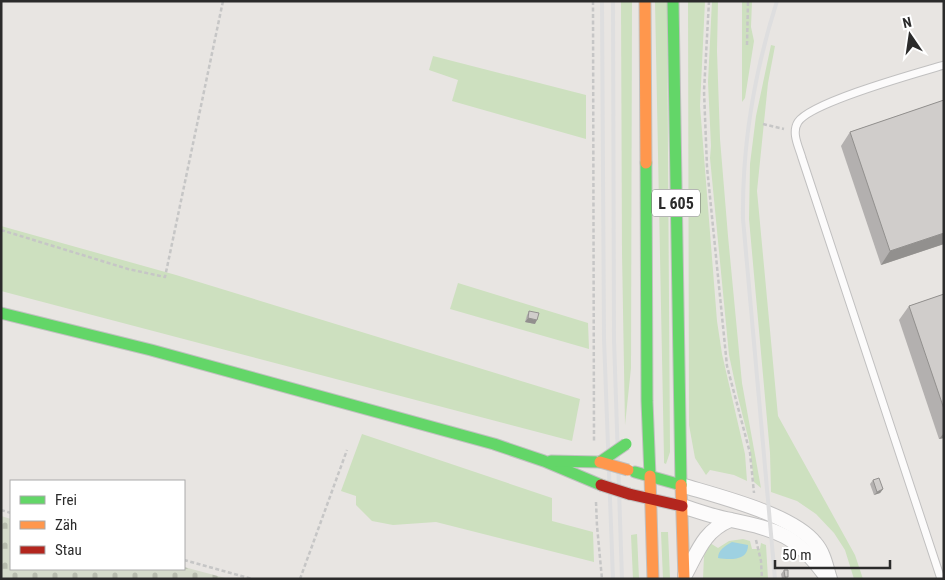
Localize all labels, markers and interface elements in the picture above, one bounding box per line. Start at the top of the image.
north arrow [885,10,935,60]
text: N [901,14,913,31]
road number: L 605 [652,190,700,217]
legend [10,480,185,570]
text: Frei [55,491,77,509]
text: Zäh [55,516,77,534]
scale bar [775,538,890,570]
text: Stau [55,541,82,559]
text: 50 m [782,546,812,564]

